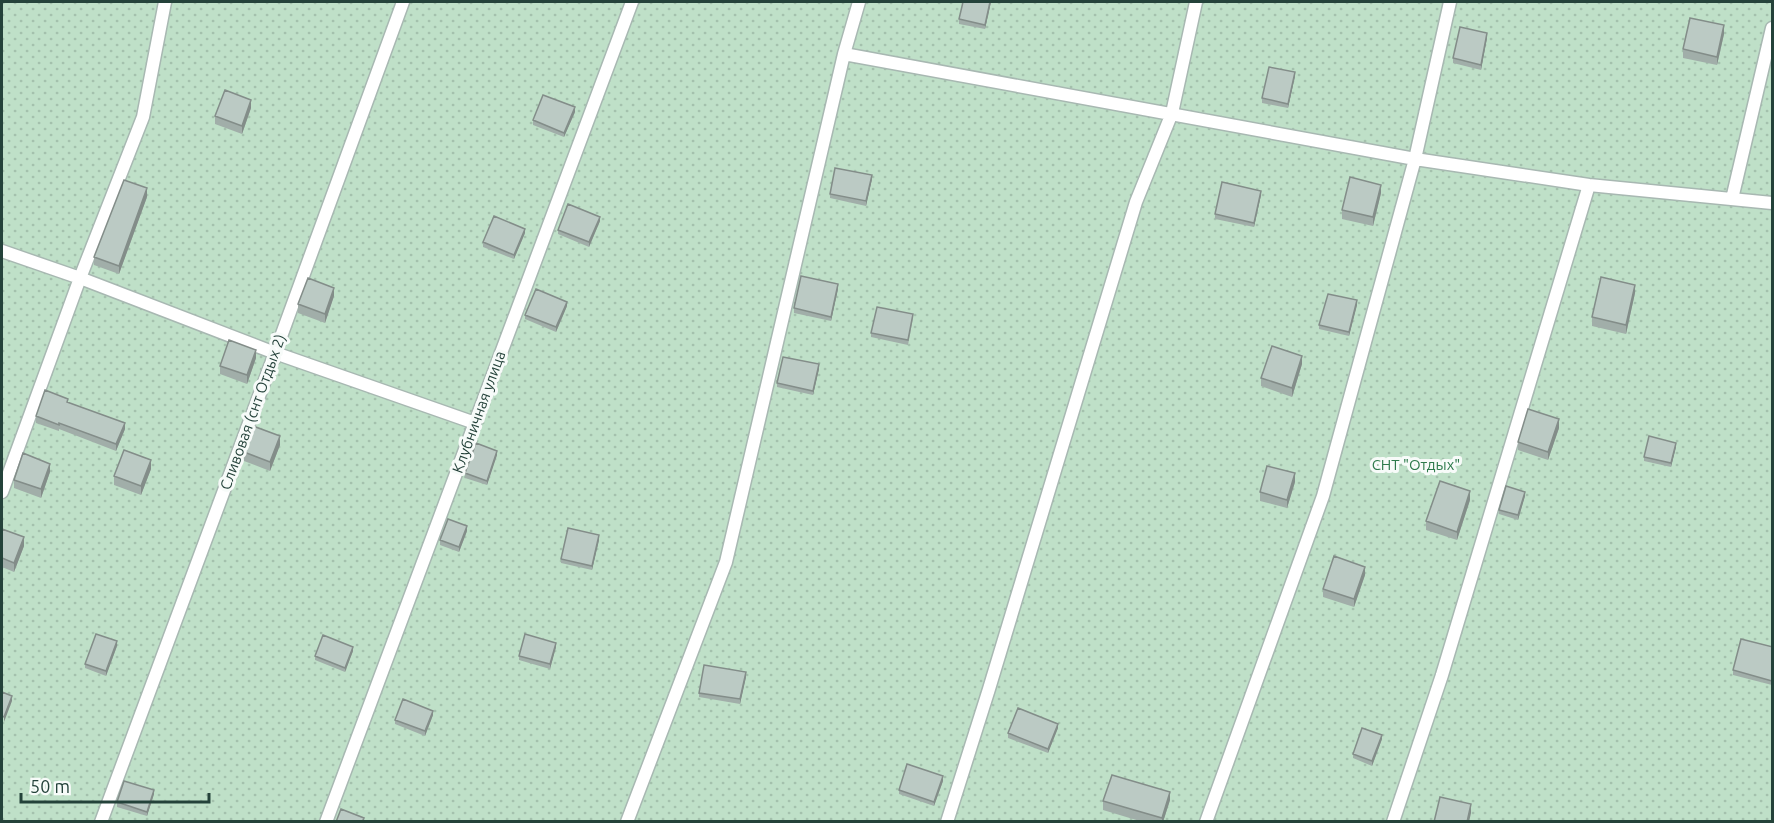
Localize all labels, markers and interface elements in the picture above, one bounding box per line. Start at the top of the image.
street label: Сливовая (снт Отдых 2) [216,332,289,492]
street label: Клубничная улица [449,348,509,475]
park label: СНТ "Отдых" [1372,456,1460,473]
scale bar [21,766,208,804]
text: 50 m [30,776,70,796]

